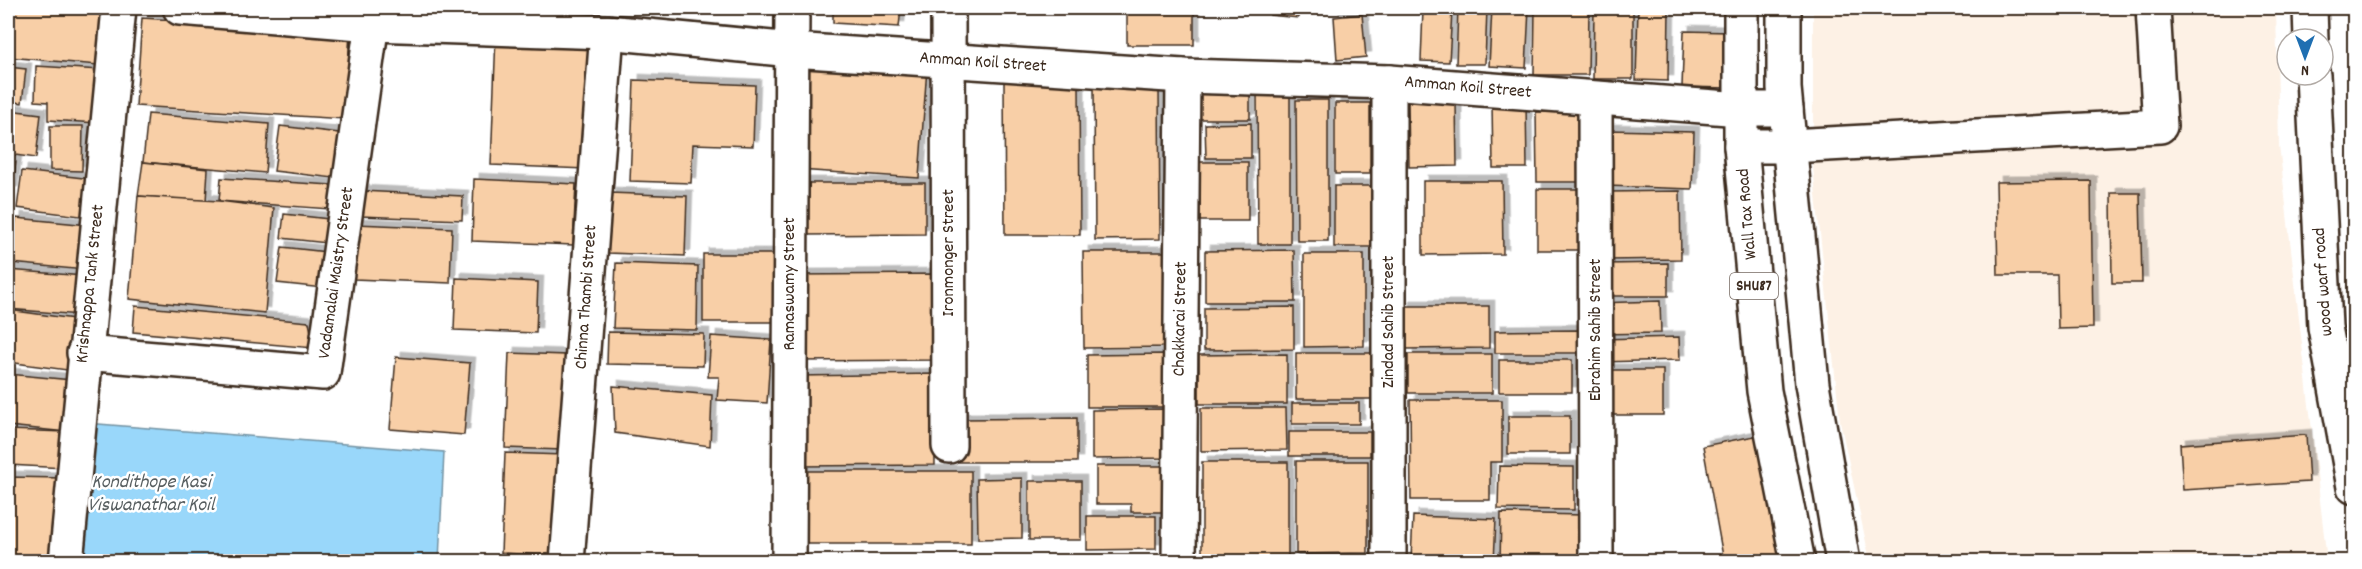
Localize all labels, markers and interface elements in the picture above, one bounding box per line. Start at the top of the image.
north arrow [2275,27,2335,87]
street label: Amman Koil Street [919,46,1048,80]
text: N [2301,58,2309,81]
street label: Amman Koil Street [1404,70,1533,106]
street label: Wall Tax Road [1732,167,1764,261]
street label: Vadamalai Maistry Street [313,185,361,361]
street label: Ironmonger Street [937,189,962,317]
street label: Krishnappa Tank Street [70,203,112,364]
street label: Ramaswamy Street [778,217,803,351]
street label: Chinna Thambi Street [569,224,605,370]
street label: wood warf road [2308,227,2340,337]
street label: Zindad Sahib Street [1377,255,1402,388]
street label: Ebrahim Sahib Street [1584,258,1609,401]
street label: Chakkarai Street [1167,261,1195,377]
road number: SHU87 [1730,273,1778,299]
water label: Kondithope Kasi Viswanathar Koil [87,469,217,520]

